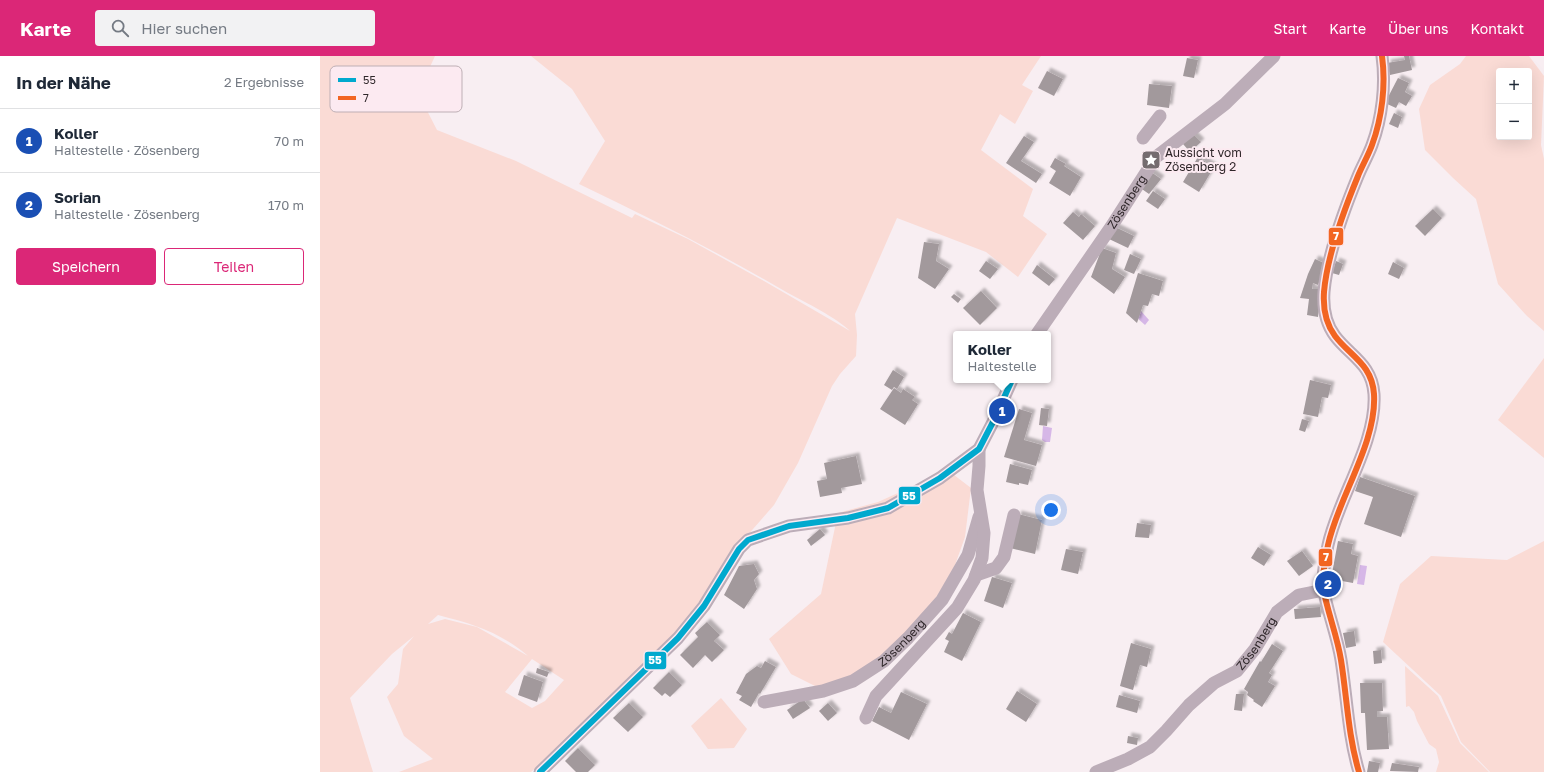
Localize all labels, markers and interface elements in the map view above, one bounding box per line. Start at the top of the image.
search box [95,10,375,46]
text: Karte [20,17,71,40]
icon: search [109,17,131,39]
text: Hier suchen [141,19,227,37]
text: Start [1274,20,1307,37]
text: Karte [1329,20,1366,37]
text: Über uns [1388,20,1448,37]
text: Kontakt [1470,20,1524,37]
legend [330,66,462,112]
map controls [1496,68,1532,140]
button: + [1496,68,1532,104]
text: In der Nähe [16,72,111,93]
text: 55 [363,73,376,86]
text: 2 Ergebnisse [224,74,304,90]
text: 7 [363,91,369,104]
button: − [1496,104,1532,140]
text: Koller [54,124,98,142]
text: 1 [26,133,32,149]
text: 70 m [274,133,304,149]
text: Haltestelle · Zösenberg [54,142,200,158]
place label: Aussicht vom Zösenberg 2 [1165,145,1242,174]
place icon: Aussicht vom Zösenberg 2 [1140,149,1162,171]
street label: Zösenberg [1104,172,1150,231]
text: Sorian [54,188,101,206]
text: 2 [25,197,33,213]
text: 170 m [268,197,304,213]
text: Haltestelle · Zösenberg [54,206,200,222]
line badge: 7 [1328,227,1344,246]
text: 7 [1333,229,1339,242]
button: Speichern [16,248,156,285]
button: Teilen [164,248,304,285]
popup [953,331,1051,383]
text: Koller [967,340,1012,358]
text: Haltestelle [967,358,1037,374]
pin: 1 [989,396,1015,426]
line badge: 55 [898,486,921,505]
text: 55 [902,489,916,502]
your location [1041,500,1061,520]
line badge: 7 [1318,548,1333,567]
text: 7 [1323,550,1329,563]
pin: 2 [1315,569,1341,599]
street label: Zösenberg [1233,614,1279,673]
street label: Zösenberg [875,616,928,670]
line badge: 55 [644,651,667,670]
text: 55 [648,653,662,666]

